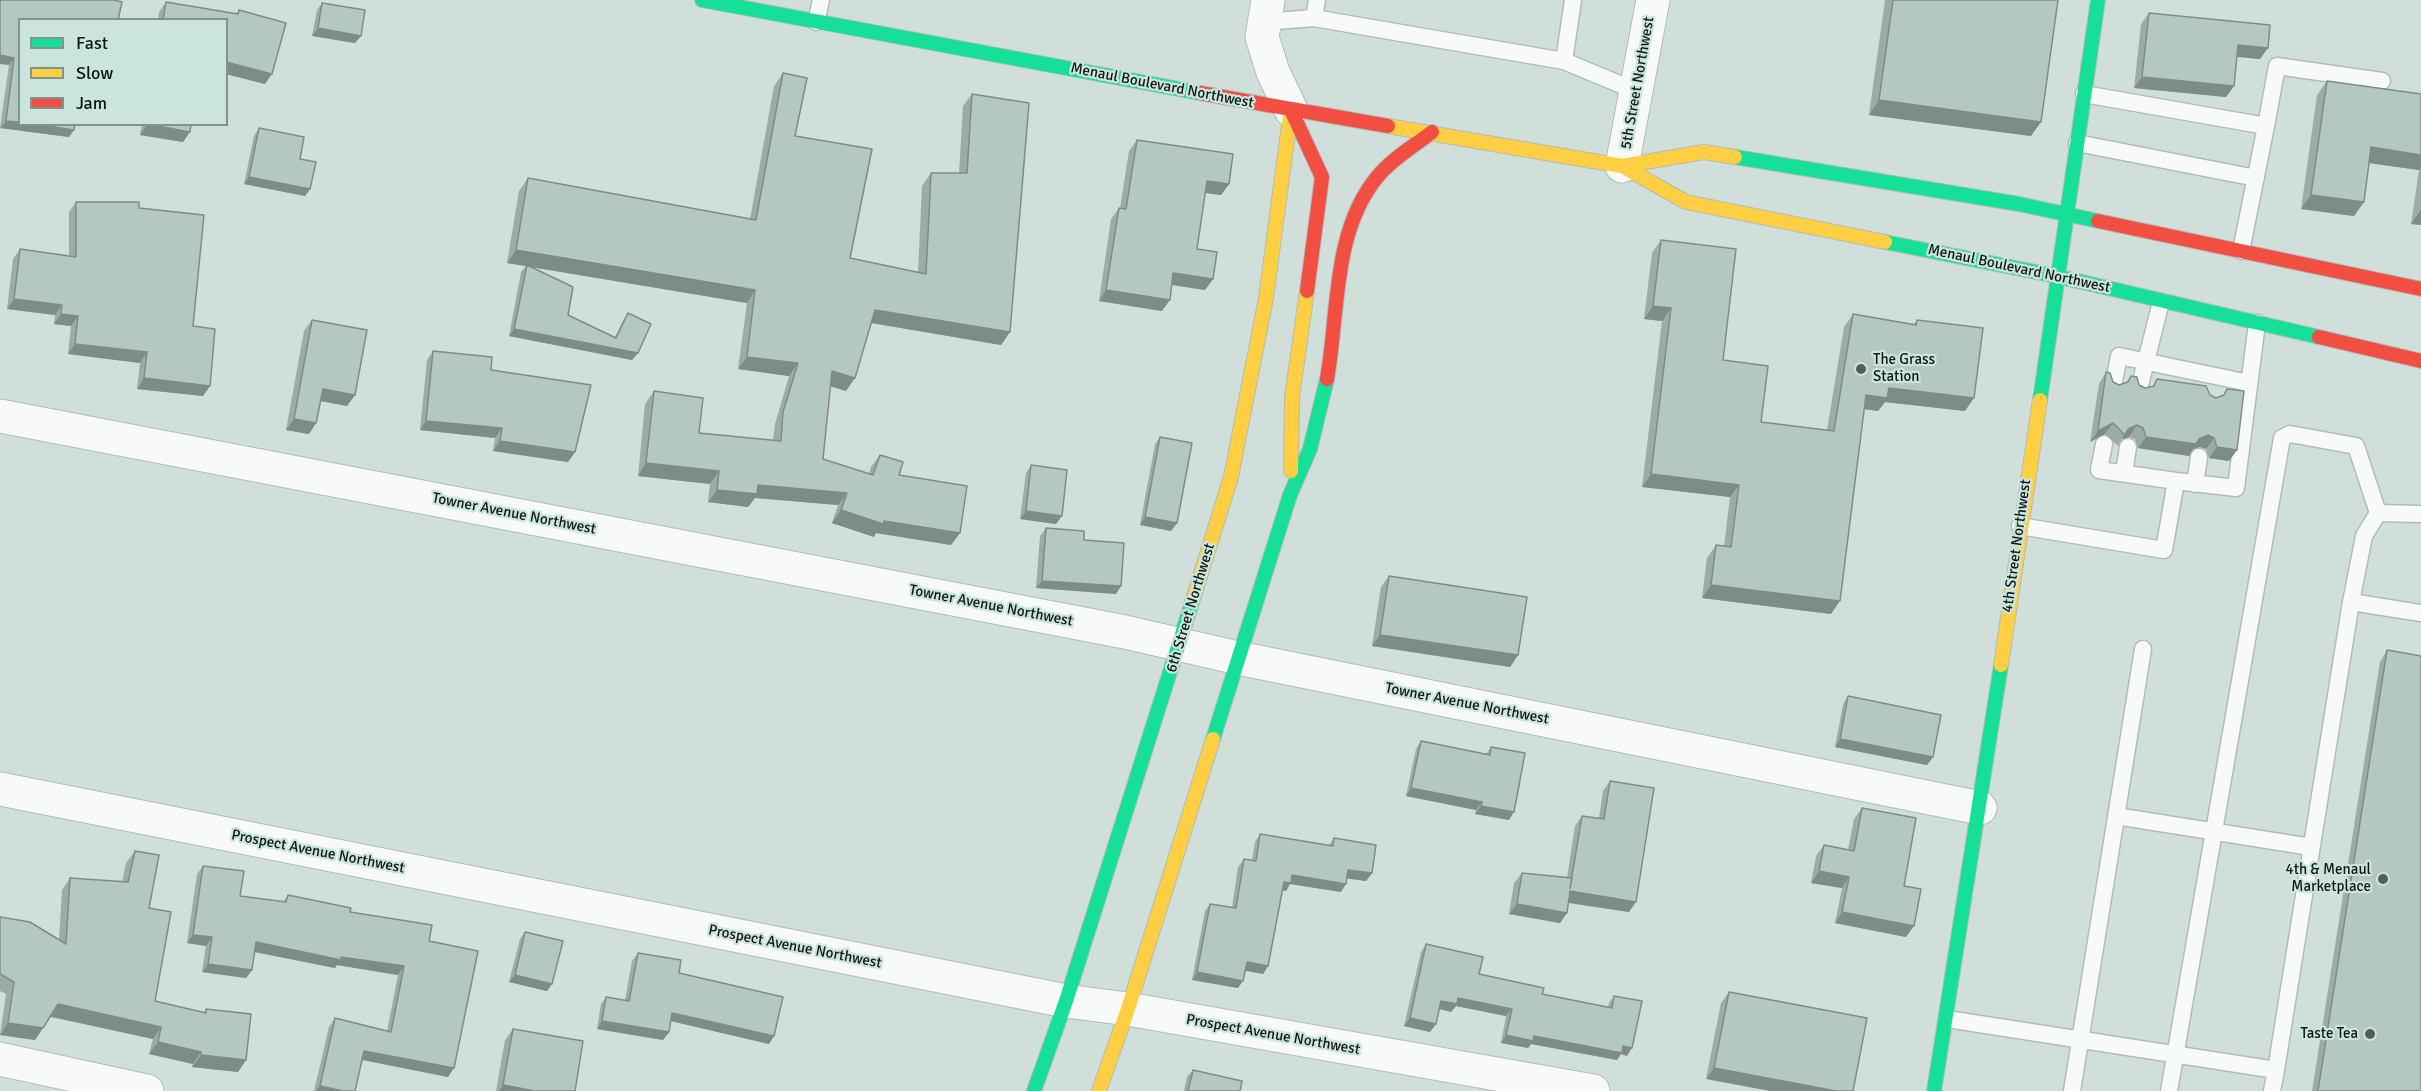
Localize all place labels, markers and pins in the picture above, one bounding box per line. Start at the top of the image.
place label: The Grass Station [1873,351,1935,386]
marker: The Grass Station [1854,362,1868,376]
place label: 4th & Menaul Marketplace [2286,861,2371,896]
marker: 4th & Menaul Marketplace [2376,872,2390,886]
place label: Taste Tea [2300,1025,2358,1043]
marker: Taste Tea [2363,1027,2377,1041]

